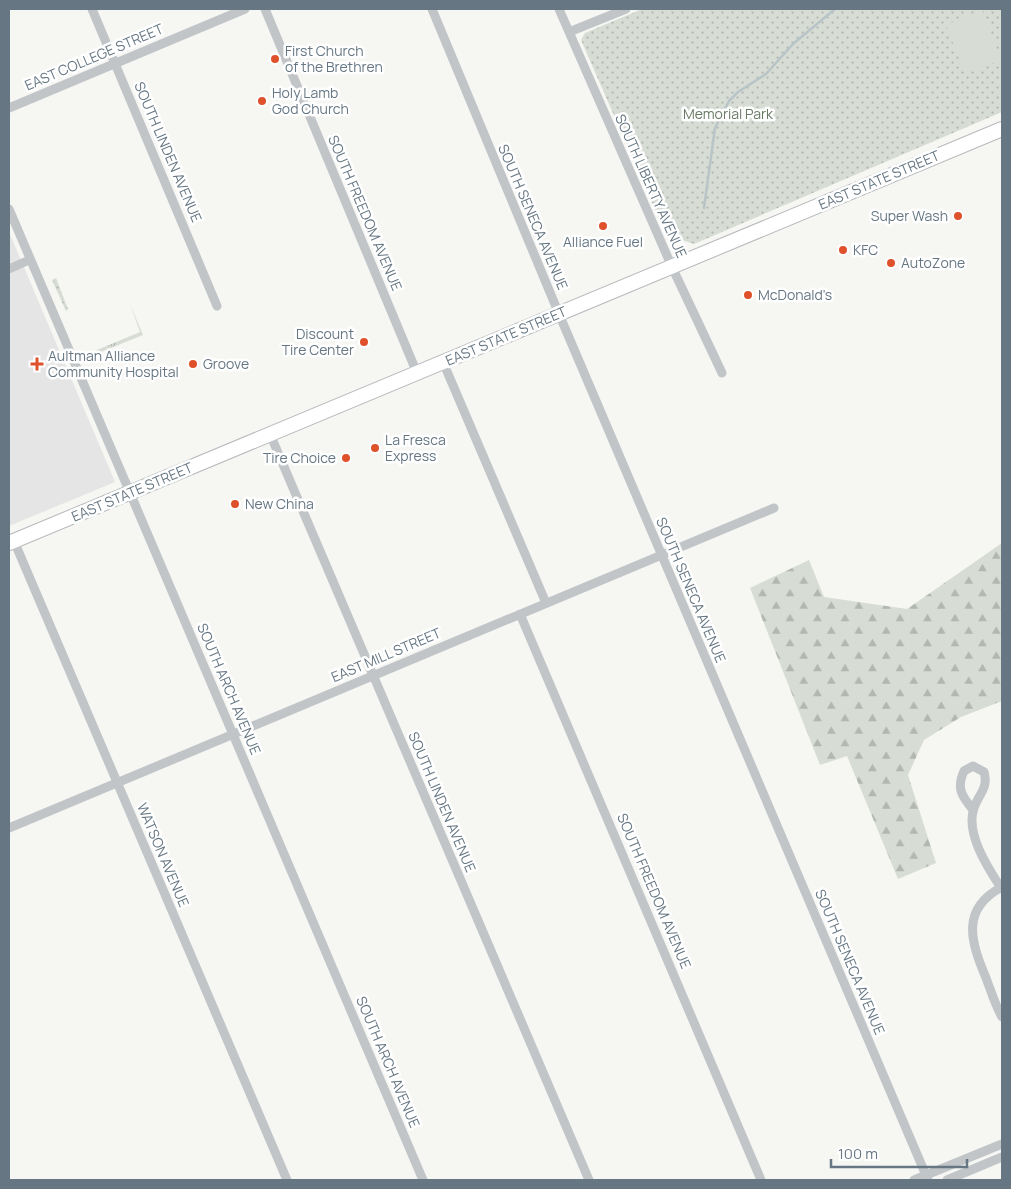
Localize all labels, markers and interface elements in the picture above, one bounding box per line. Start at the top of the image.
street label: EAST COLLEGE STREET [22,18,167,94]
place label: First Church of the Brethren [285,41,383,76]
marker: First Church of the Brethren [269,53,281,65]
street label: SOUTH LINDEN AVENUE [130,79,207,225]
place label: Holy Lamb God Church [272,83,349,118]
marker: Holy Lamb God Church [256,95,268,107]
park label: Memorial Park [683,104,774,123]
street label: SOUTH LIBERTY AVENUE [611,111,692,261]
street label: SOUTH FREEDOM AVENUE [324,132,407,293]
street label: SOUTH SENECA AVENUE [494,141,573,292]
street label: EAST STATE STREET [815,145,943,214]
place label: Super Wash [871,206,948,225]
marker: Super Wash [952,210,964,222]
marker: Alliance Fuel [597,220,609,232]
place label: Alliance Fuel [563,232,643,251]
place label: KFC [853,240,878,259]
marker: KFC [837,244,849,256]
place label: AutoZone [901,253,965,272]
marker: AutoZone [885,257,897,269]
place label: McDonald's [758,285,832,304]
marker: McDonald's [742,289,754,301]
street label: EAST STATE STREET [442,301,570,370]
place label: Discount Tire Center [282,324,354,359]
marker: Discount Tire Center [358,336,370,348]
place label: Aultman Alliance Community Hospital [48,346,179,381]
place label: Groove [203,354,249,373]
marker: Aultman Alliance Community Hospital [30,357,44,371]
marker: Groove [187,358,199,370]
place label: La Fresca Express [385,430,446,465]
marker: La Fresca Express [369,442,381,454]
place label: Tire Choice [263,448,336,467]
marker: Tire Choice [340,452,352,464]
street label: EAST STATE STREET [68,457,196,526]
place label: New China [245,494,314,513]
marker: New China [229,498,241,510]
street label: SOUTH SENECA AVENUE [652,514,731,665]
street label: SOUTH ARCH AVENUE [193,620,266,757]
street label: EAST MILL STREET [328,623,444,686]
street label: SOUTH LINDEN AVENUE [404,729,481,875]
street label: WATSON AVENUE [133,800,194,910]
street label: SOUTH FREEDOM AVENUE [613,810,696,971]
street label: SOUTH SENECA AVENUE [811,886,890,1037]
street label: SOUTH ARCH AVENUE [352,993,425,1130]
scale bar [831,1136,967,1168]
text: 100 m [838,1143,878,1164]

